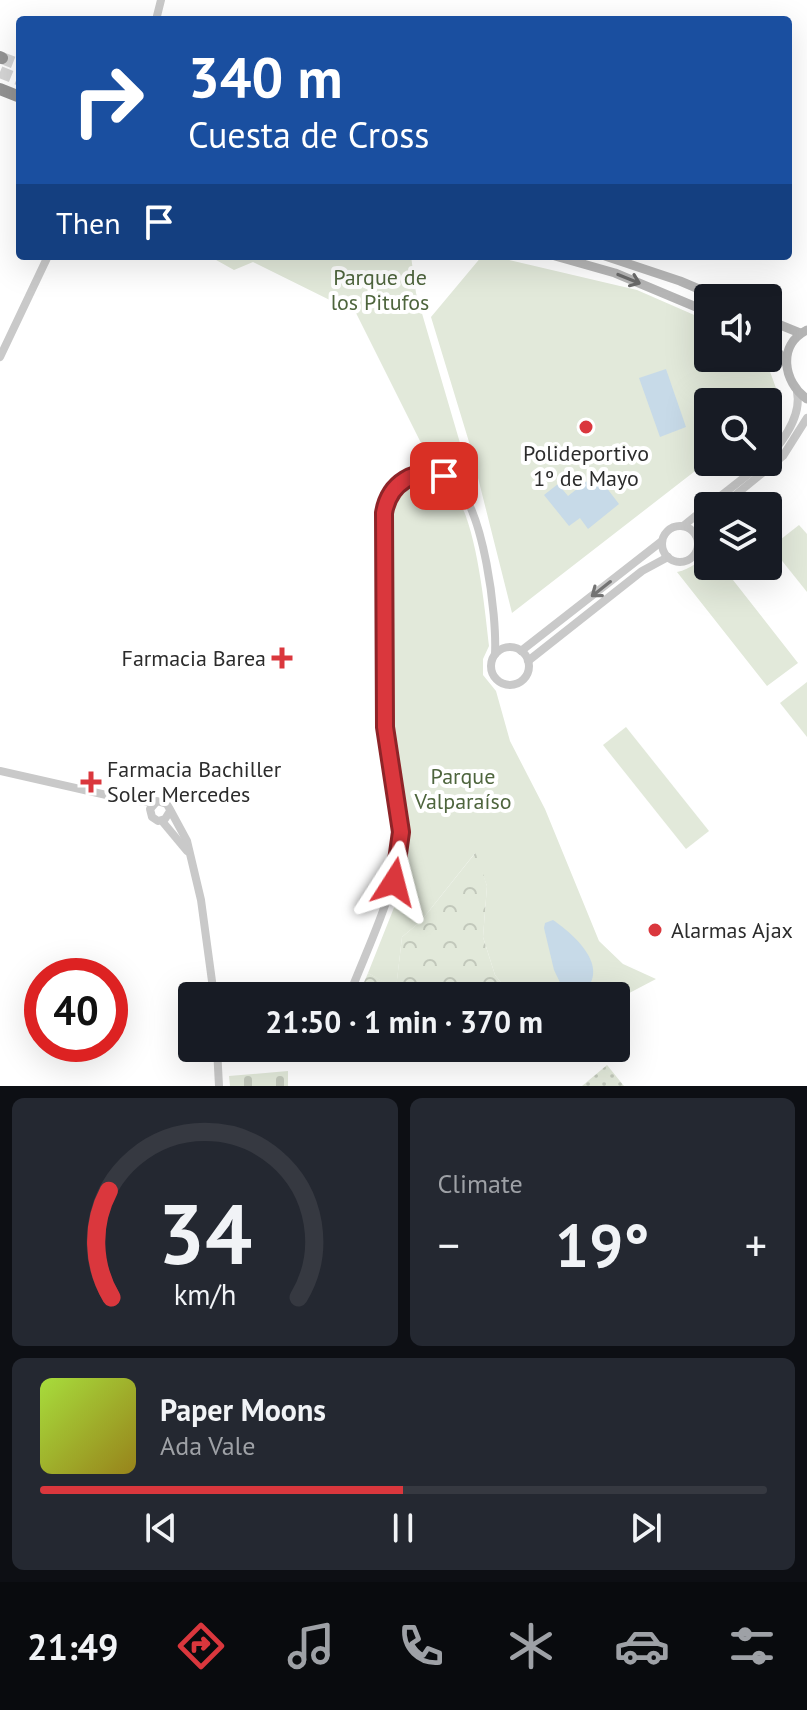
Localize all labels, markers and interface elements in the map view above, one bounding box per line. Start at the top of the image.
text: 340 m [188,41,343,113]
icon: right [56,48,160,152]
text: Cuesta de Cross [188,111,430,158]
icon: arrive [137,200,181,244]
text: Then [56,203,121,242]
park label: Parque de los Pitufos [331,263,429,316]
one-way arrow [616,273,641,288]
map controls [694,284,782,580]
button: sound [694,284,782,372]
button: search [694,388,782,476]
marker: Polideportivo 1º de Mayo [577,418,595,436]
place label: Polideportivo 1º de Mayo [523,439,649,492]
pin [410,442,478,510]
icon: arrive [422,454,466,498]
button: layers [694,492,782,580]
one-way arrow [591,581,612,598]
place label: Farmacia Barea [122,644,266,672]
marker: Farmacia Barea [273,649,291,667]
place label: Farmacia Bachiller Soler Mercedes [107,755,282,808]
park label: Parque Valparaíso [414,762,511,815]
marker: Farmacia Bachiller Soler Mercedes [82,773,100,791]
position arrow [352,840,436,924]
place label: Alarmas Ajax [671,916,793,944]
marker: Alarmas Ajax [646,921,664,939]
speed limit sign: 40 [24,958,128,1062]
text: 21:50 · 1 min · 370 m [265,1002,543,1041]
text: Climate [438,1167,523,1200]
text: 34 [158,1179,252,1287]
text: 19° [555,1206,649,1284]
text: − [438,1216,460,1273]
text: + [745,1216,767,1273]
text: km/h [173,1276,236,1313]
text: Paper Moons [160,1390,326,1429]
text: Ada Vale [160,1429,255,1462]
icon: previous [139,1506,183,1550]
icon: pause [381,1506,425,1550]
icon: next [624,1506,668,1550]
icon: directions [173,1618,229,1674]
icon: music [283,1618,339,1674]
icon: phone [393,1618,449,1674]
icon: climate [503,1618,559,1674]
icon: car [614,1618,670,1674]
icon: filters [724,1618,780,1674]
text: 21:49 [27,1623,118,1670]

